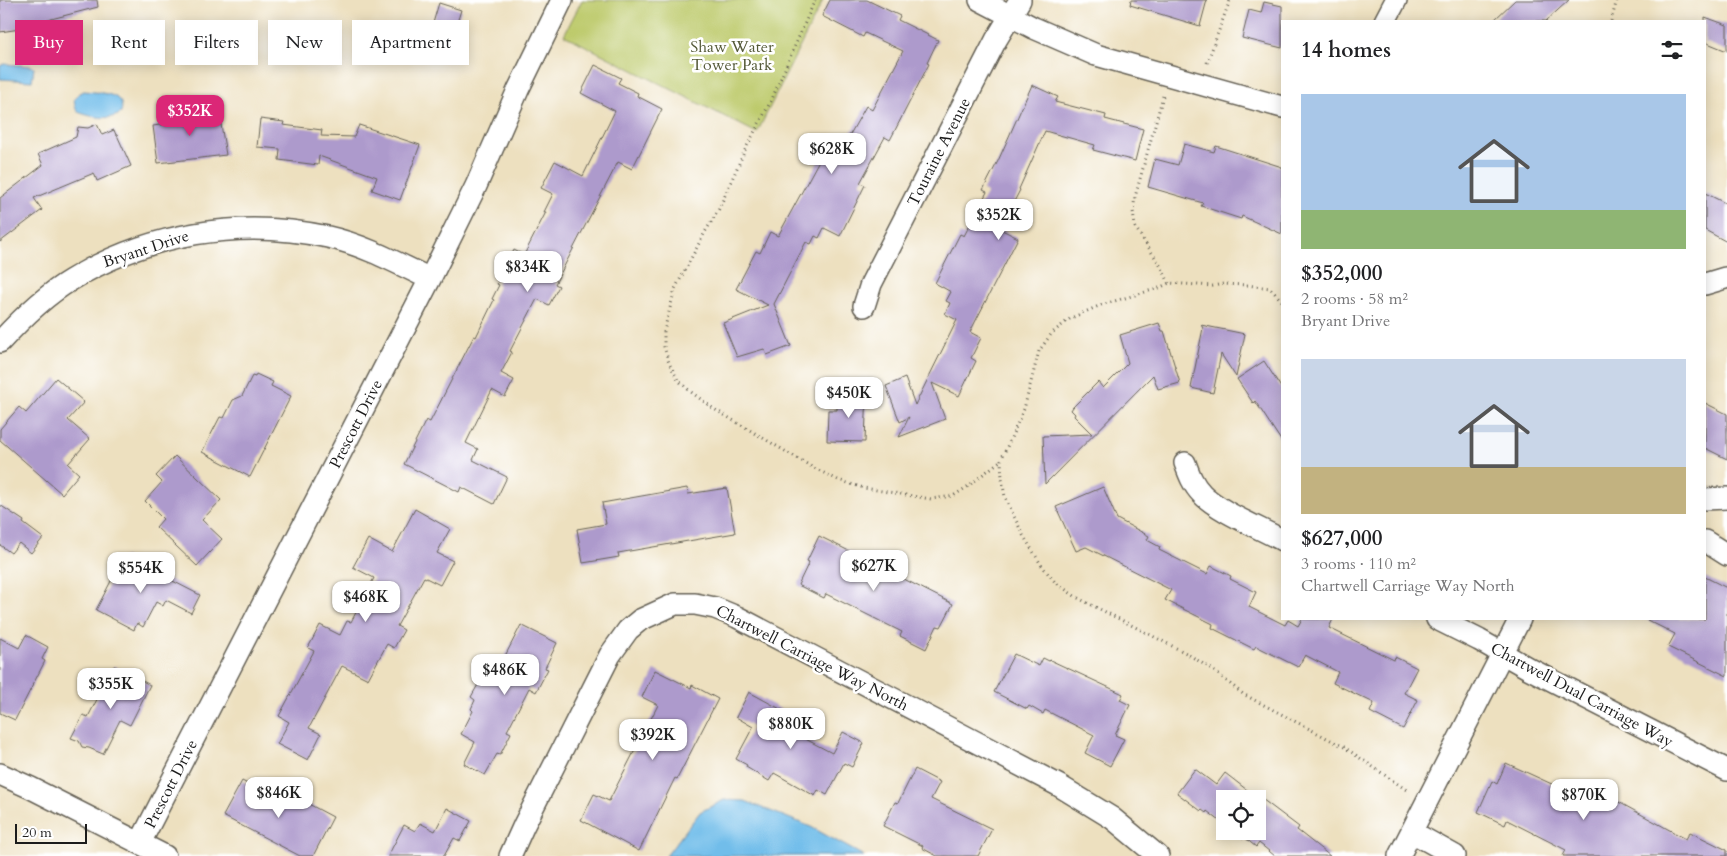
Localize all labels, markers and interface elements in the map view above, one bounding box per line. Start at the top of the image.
chip: Buy [15,20,83,65]
chip: Rent [93,20,165,65]
chip: Filters [175,20,258,65]
chip: New [268,20,342,65]
chip: Apartment [352,20,469,65]
park label: Shaw Water Tower Park [690,36,774,76]
text: 14 homes [1301,36,1391,65]
icon: filters [1658,36,1686,64]
pin: $352K [155,94,225,137]
street label: Touraine Avenue [902,94,976,210]
text: $352K [167,100,213,122]
icon: home [1449,126,1539,216]
pin: $628K [797,132,867,175]
text: $628K [809,138,855,160]
pin: $352K [964,198,1034,241]
text: $352K [976,204,1022,226]
street label: Bryant Drive [100,225,192,273]
pin: $834K [493,250,563,293]
text: $834K [505,256,551,278]
text: $352,000 [1301,259,1382,288]
text: 2 rooms · 58 m² [1301,288,1408,310]
text: Bryant Drive [1301,310,1390,332]
street label: Prescott Drive [324,376,388,472]
pin: $450K [814,376,884,419]
text: $450K [826,382,872,404]
icon: home [1449,391,1539,481]
text: $627,000 [1301,524,1382,553]
pin: $627K [839,550,909,592]
pin: $554K [106,552,176,594]
text: 3 rooms · 110 m² [1301,553,1416,575]
text: $627K [851,555,897,577]
text: $554K [118,557,164,579]
text: Chartwell Carriage Way North [1301,575,1514,597]
pin: $468K [331,580,401,623]
text: $468K [343,586,389,608]
street label: Chartwell Carriage Way North [712,600,912,716]
street label: Chartwell Dual Carriage Way [1487,637,1678,753]
pin: $486K [470,654,540,696]
text: $486K [482,659,528,681]
pin: $355K [76,668,146,710]
text: $355K [88,673,134,695]
pin: $880K [756,708,826,750]
text: $880K [768,713,814,735]
pin: $392K [618,718,688,761]
text: $392K [630,724,676,746]
street label: Prescott Drive [139,736,203,832]
pin: $846K [244,776,314,819]
pin: $870K [1549,778,1619,821]
text: $846K [256,782,302,804]
text: $870K [1561,784,1607,806]
map controls [1216,790,1266,840]
button: locate [1216,790,1266,840]
scale bar [15,821,88,844]
text: 20 m [22,823,52,842]

